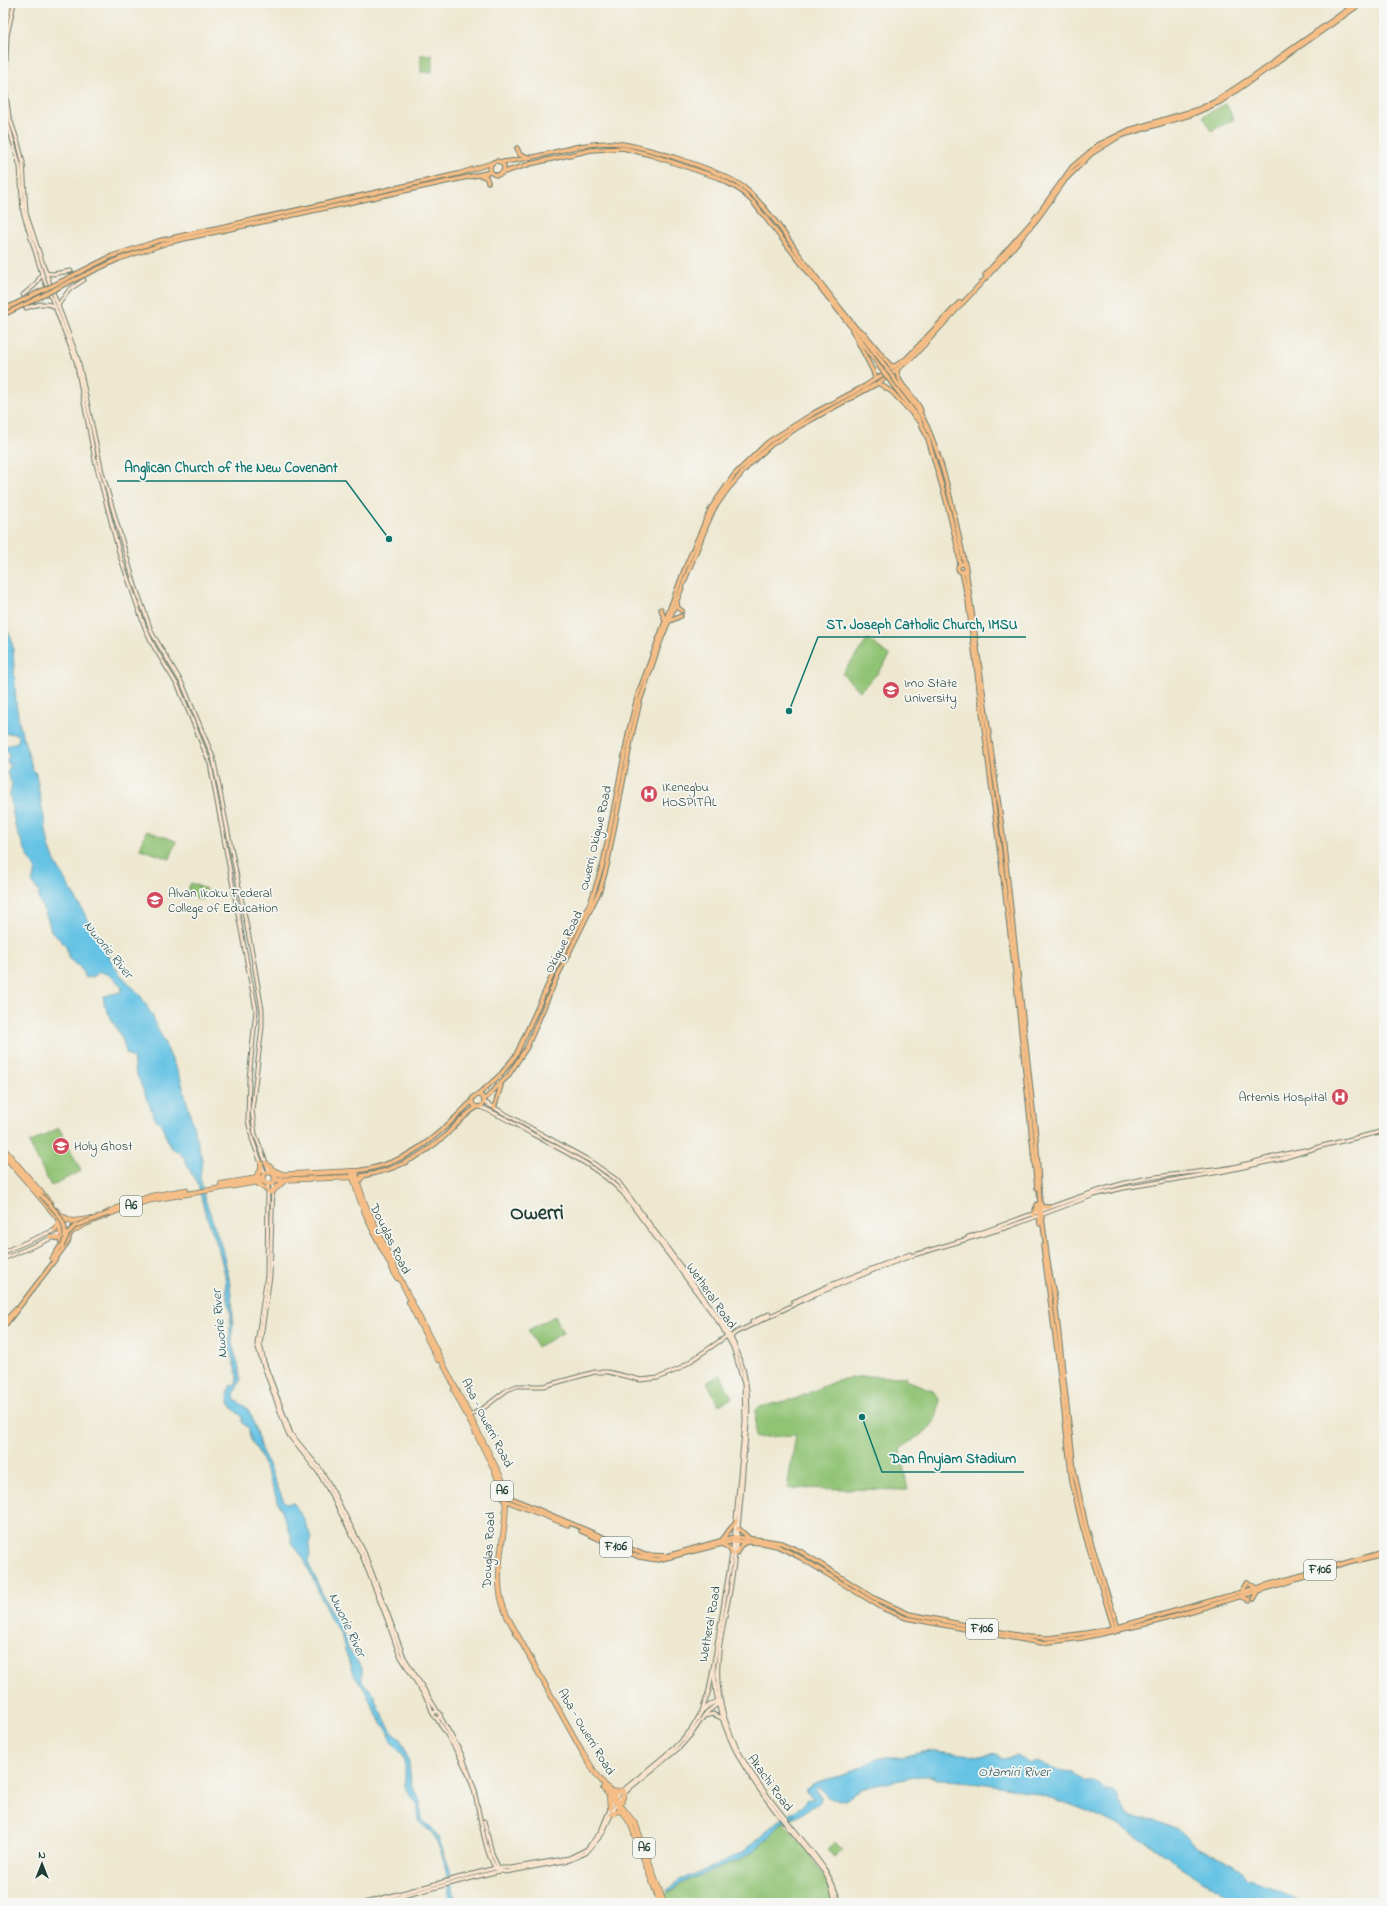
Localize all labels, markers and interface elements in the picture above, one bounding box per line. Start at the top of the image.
callout: Anglican Church of the New Covenant [117,455,346,481]
text: Anglican Church of the New Covenant [124,458,338,481]
callout: ST. Joseph Catholic Church, IMSU [818,611,1026,637]
text: ST. Joseph Catholic Church, IMSU [826,615,1018,636]
place label: Imo State University [904,674,957,709]
school or university icon: Imo State University [881,680,901,700]
place label: IKenegbu HOSPITAL [662,778,717,812]
street label: Owerri, Okigwe Road [575,783,618,893]
hospital icon: IKenegbu HOSPITAL [639,784,659,804]
place label: Alvan Ikoku Federal College of Education [168,884,278,919]
school or university icon: Alvan Ikoku Federal College of Education [145,890,165,910]
street label: Okigwe Road [540,907,589,977]
water label: Nworie River [78,917,139,985]
hospital icon: Artemis Hospital [1330,1087,1350,1107]
place label: Artemis Hospital [1239,1088,1327,1107]
school or university icon: Holy Ghost [51,1136,71,1156]
place label: Holy Ghost [74,1137,133,1157]
road number: A6 [120,1196,142,1216]
district label: Owerri [510,1199,564,1229]
street label: Douglas Road [363,1200,416,1279]
street label: Wetheral Road [681,1259,741,1334]
water label: Nworie River [206,1287,233,1359]
street label: Aba - Owerri Road [456,1375,518,1472]
callout: Dan Anyiam Stadium [882,1446,1024,1472]
text: Dan Anyiam Stadium [889,1449,1016,1472]
road number: A6 [491,1481,513,1501]
street label: Douglas Road [477,1511,502,1590]
road number: F106 [600,1537,632,1557]
road number: F106 [1304,1560,1336,1580]
street label: Wetheral Road [694,1584,726,1664]
water label: Nworie River [323,1589,372,1662]
road number: F106 [966,1619,998,1639]
street label: Aba - Owerri Road [553,1685,620,1780]
street label: Akachi Road [743,1750,798,1816]
water label: Otamiri River [978,1762,1052,1783]
road number: A6 [633,1838,655,1858]
north arrow [22,1844,62,1884]
text: N [38,1847,46,1863]

